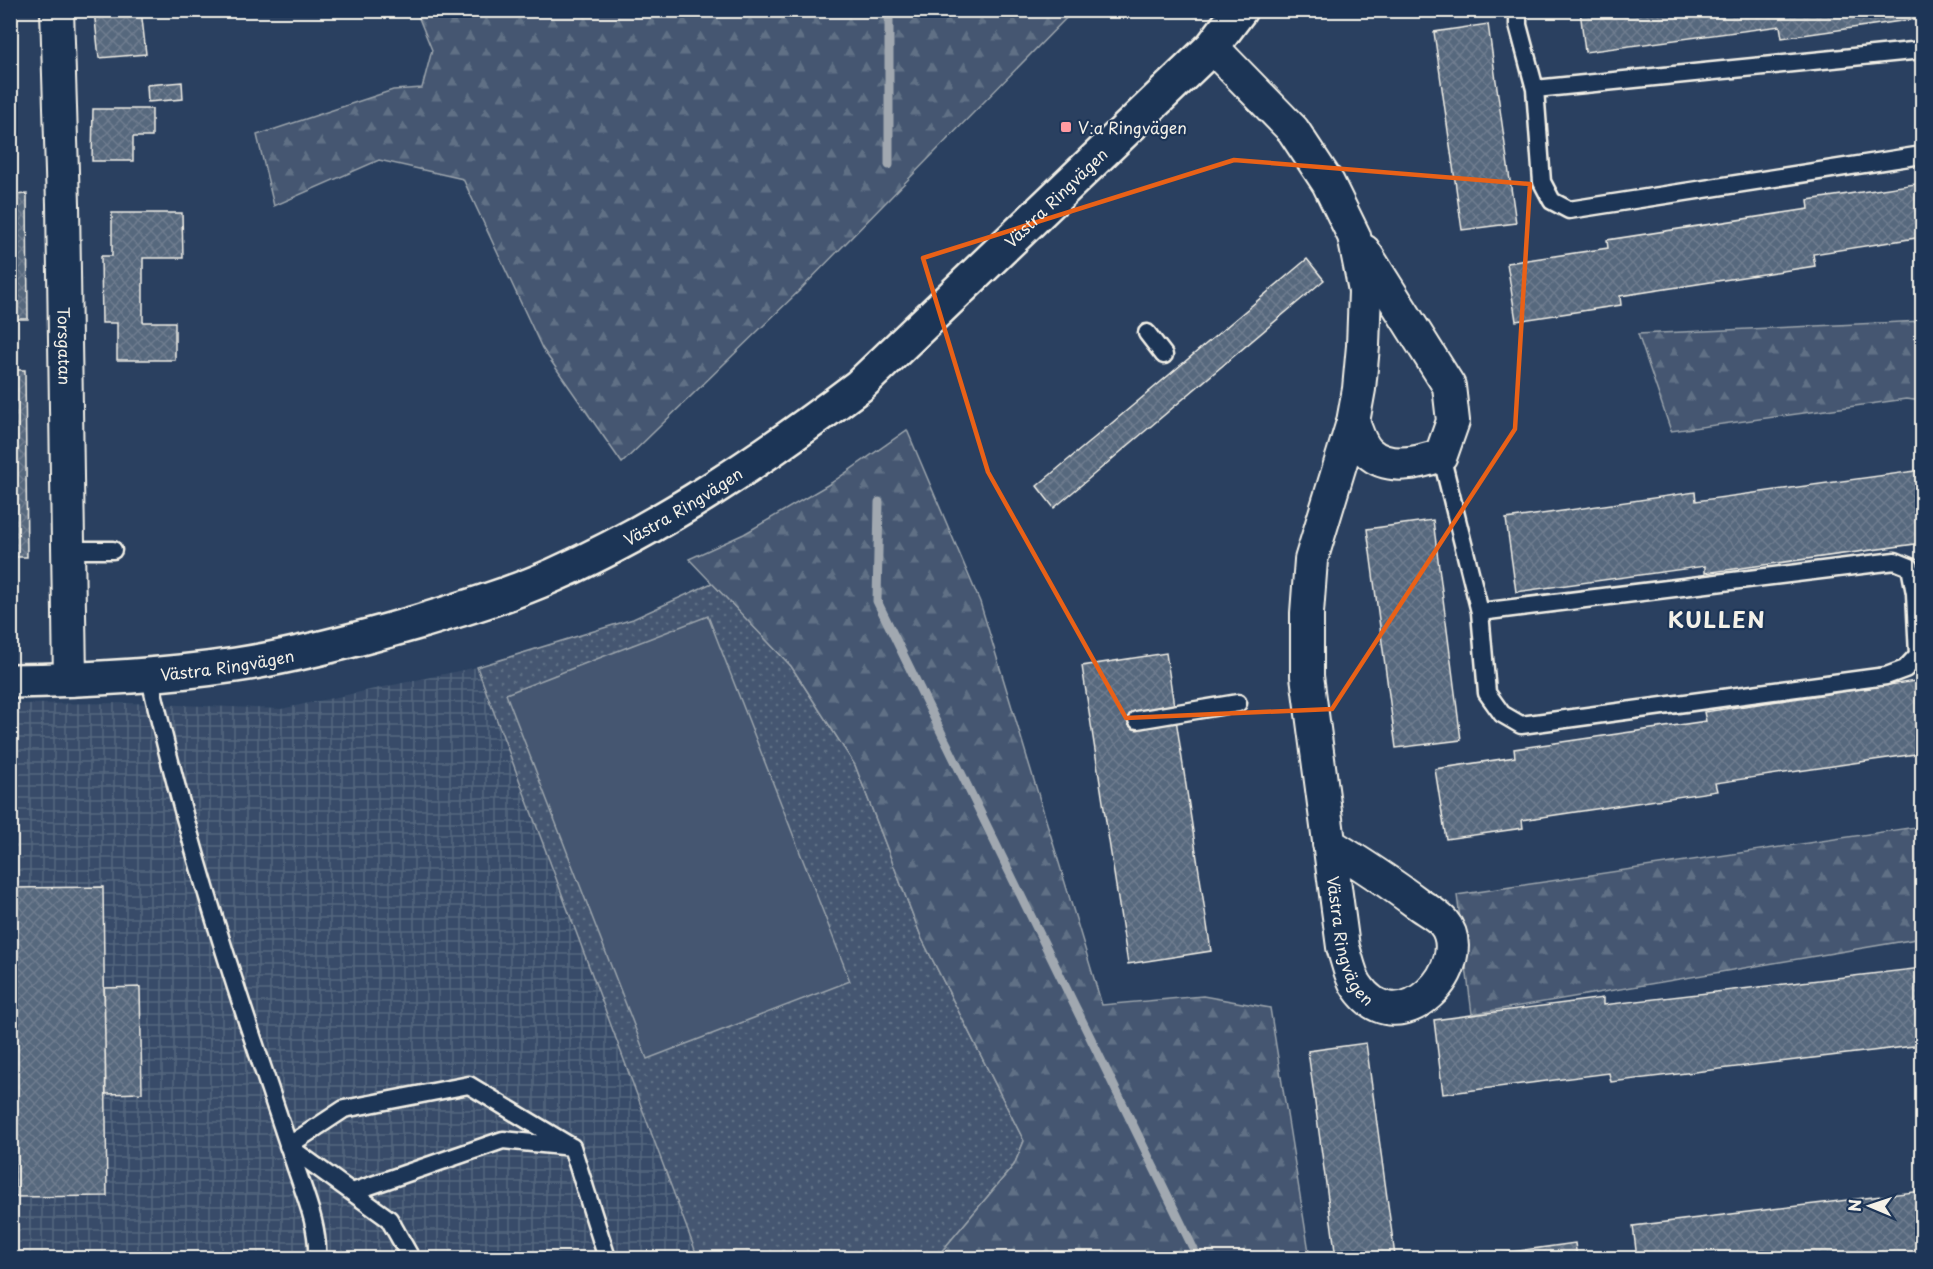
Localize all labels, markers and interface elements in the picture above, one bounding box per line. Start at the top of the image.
place label: V:a Ringvägen [1078,115,1187,139]
marker: V:a Ringvägen [1059,120,1073,134]
street label: Västra Ringvägen [999,142,1112,253]
street label: Torsgatan [53,307,78,385]
street label: Västra Ringvägen [619,461,747,551]
district label: KULLEN [1668,602,1766,635]
street label: Västra Ringvägen [159,643,296,686]
street label: Västra Ringvägen [1322,875,1380,1011]
north arrow [1840,1176,1900,1236]
text: N [1842,1199,1866,1212]

